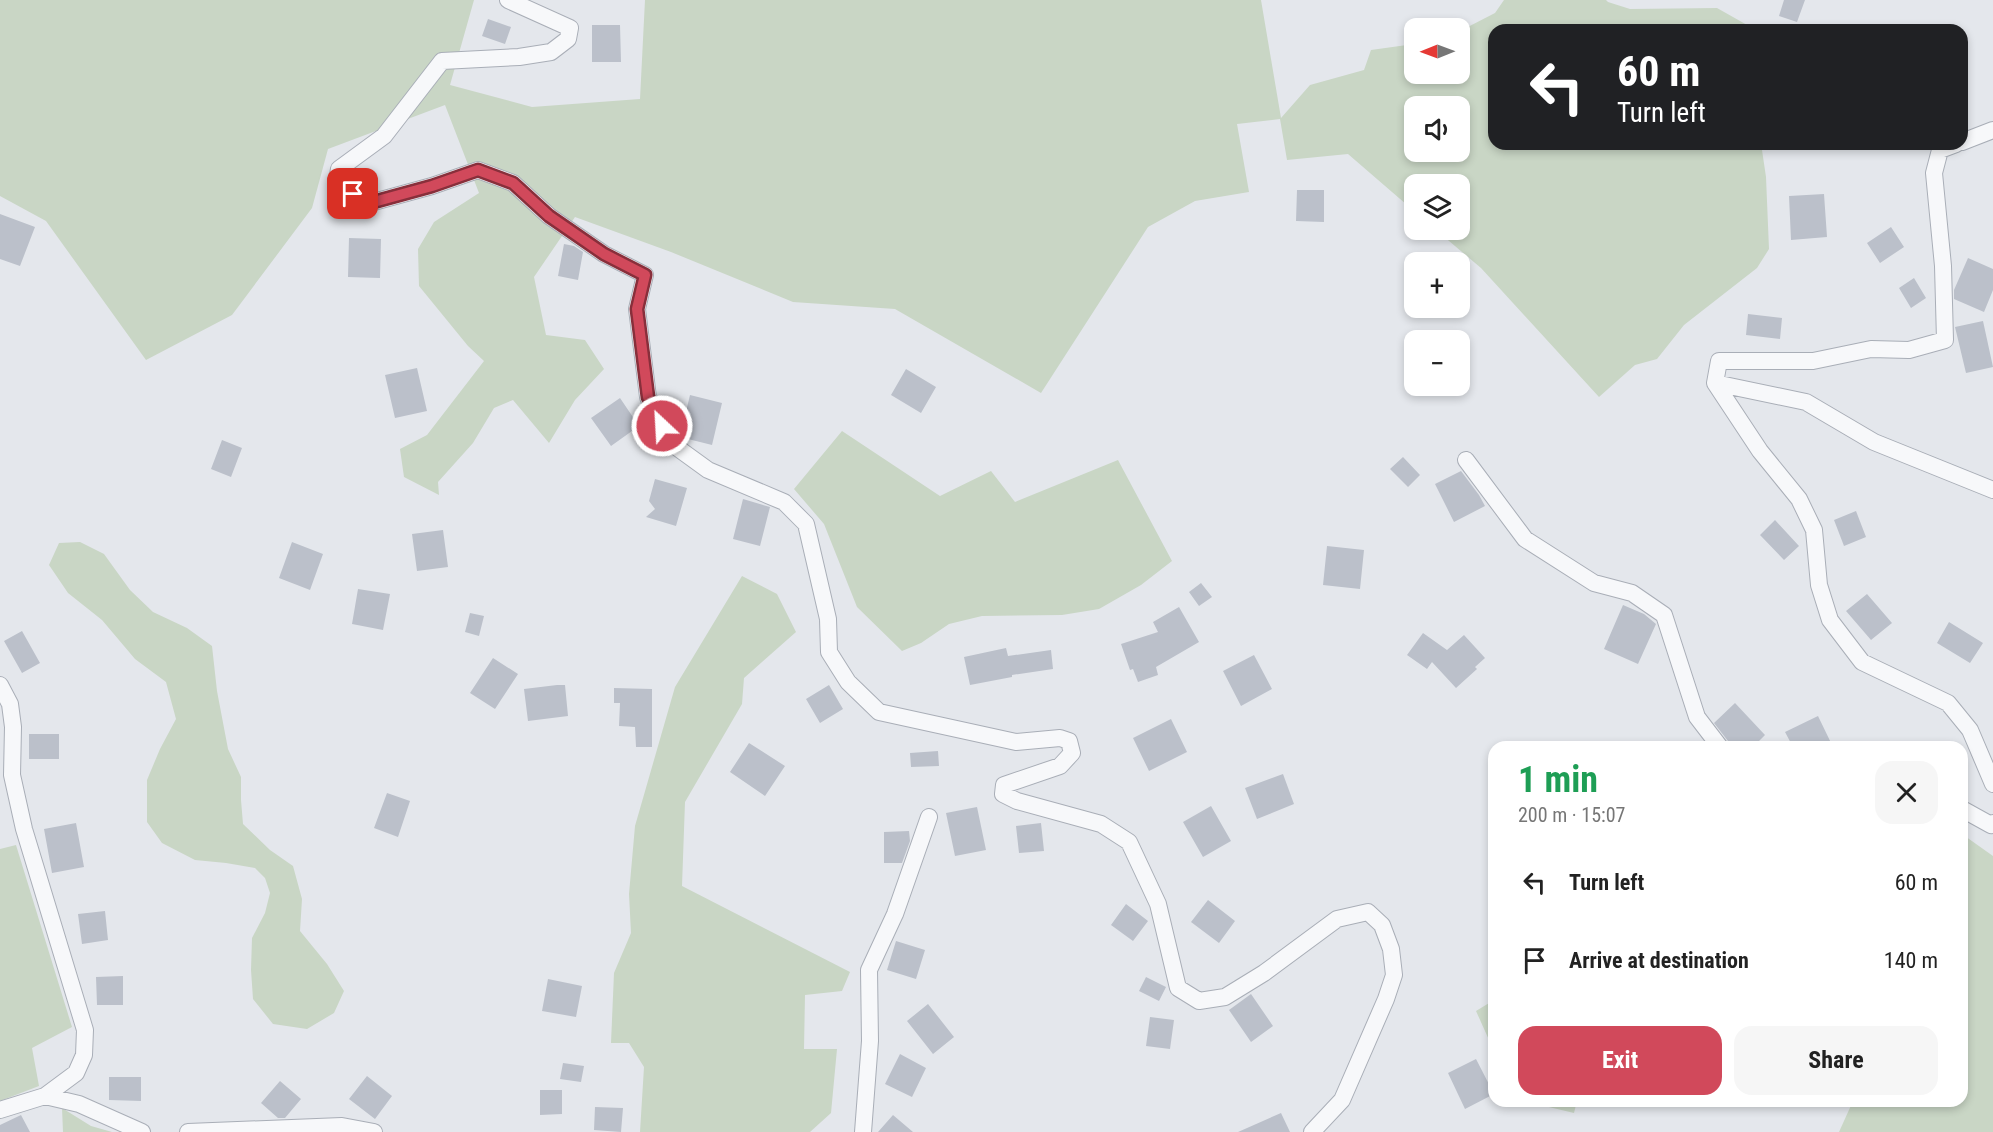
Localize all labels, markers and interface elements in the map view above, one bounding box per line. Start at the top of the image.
north arrow [1404,18,1470,84]
map controls [1404,18,1470,396]
text: 60 m [1617,47,1700,96]
icon: left [1518,48,1596,126]
button: sound [1404,96,1470,162]
text: Turn left [1617,97,1706,129]
pin [327,168,378,219]
button: layers [1404,174,1470,240]
icon: arrive [336,177,369,210]
button: + [1404,252,1470,318]
button: − [1404,330,1470,396]
position arrow [630,394,694,458]
text: 1 min [1518,759,1598,801]
button: close [1875,761,1938,824]
text: 200 m · 15:07 [1518,803,1625,827]
icon: left [1518,866,1551,899]
text: Turn left [1569,870,1644,895]
text: 60 m [1895,870,1938,895]
icon: arrive [1518,944,1551,977]
text: Arrive at destination [1569,948,1749,973]
text: 140 m [1884,948,1938,973]
button: Exit [1518,1026,1722,1095]
button: Share [1734,1026,1938,1095]

